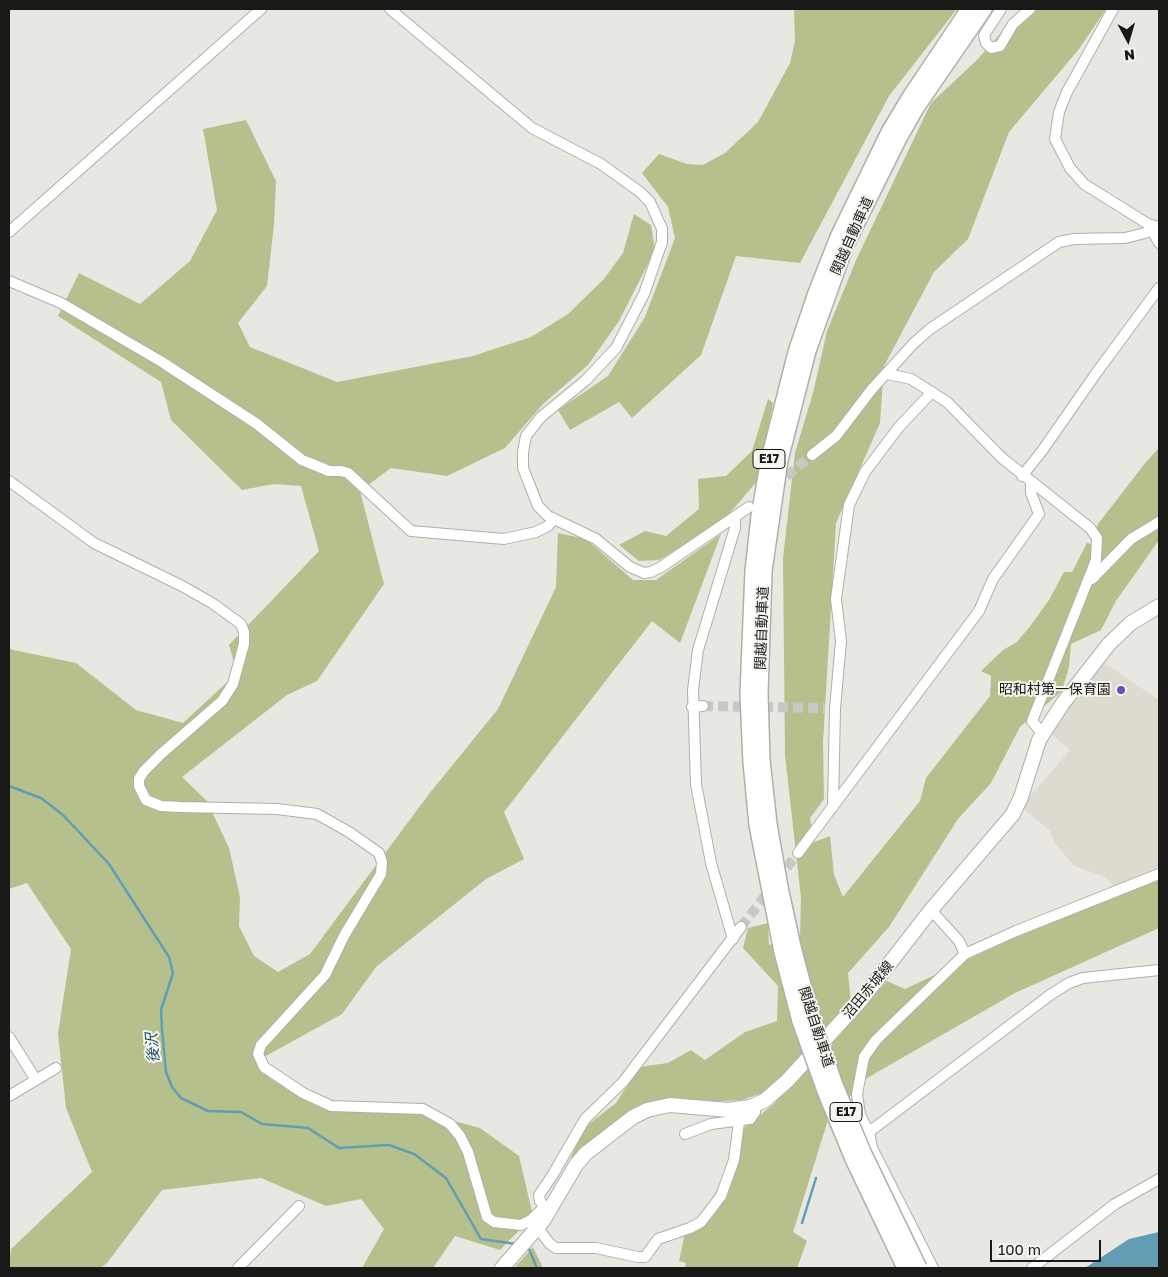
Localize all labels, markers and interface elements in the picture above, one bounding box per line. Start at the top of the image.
north arrow [1103,15,1153,65]
text: N [1123,46,1136,64]
street label: 関越自動車道 [827,194,877,278]
road number: E17 [753,449,785,468]
street label: 関越自動車道 [752,586,772,670]
place label: 昭和村第一保育園 [999,682,1111,698]
marker: 昭和村第一保育園 [1115,684,1127,696]
street label: 沼田赤城線 [839,958,897,1022]
street label: 関越自動車道 [795,984,837,1070]
water label: 後沢 [143,1032,163,1064]
road number: E17 [830,1102,862,1122]
scale bar [993,1230,1104,1262]
text: 100 m [998,1240,1041,1258]

